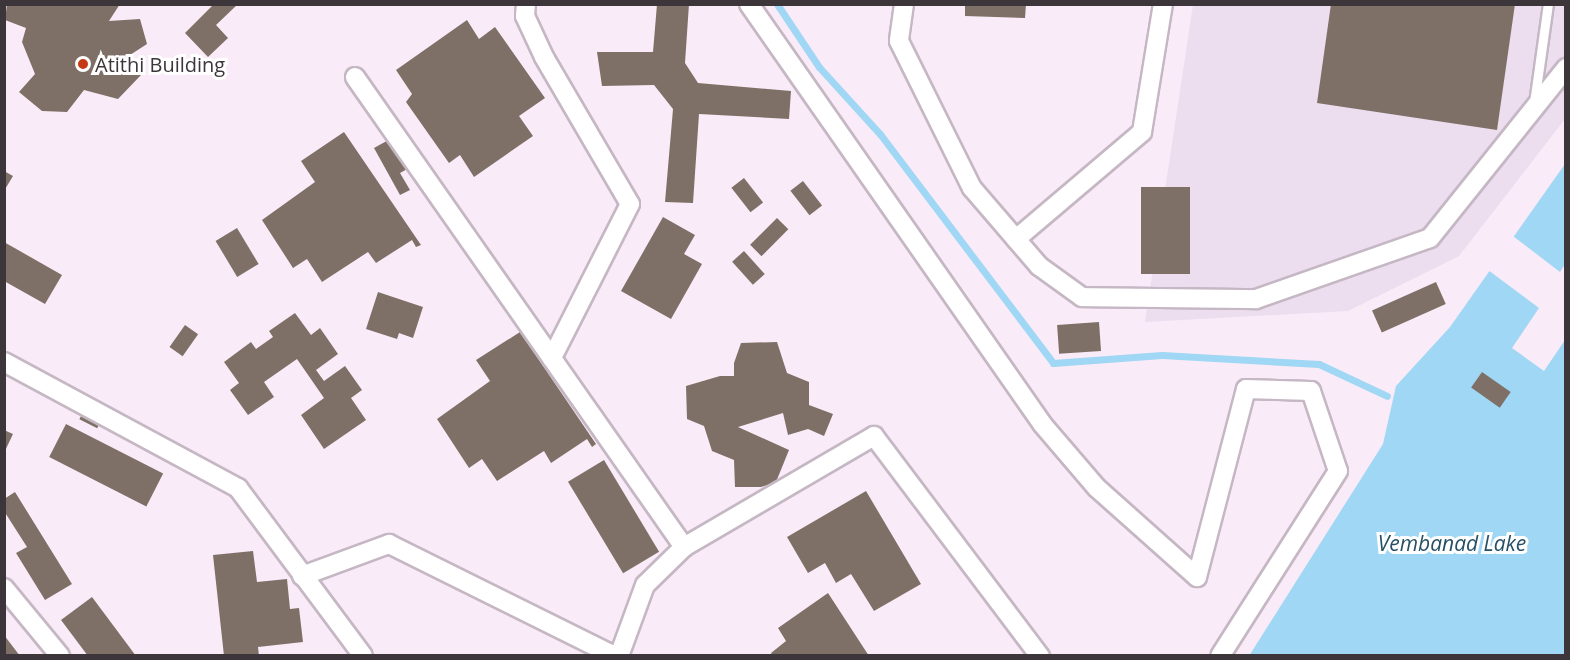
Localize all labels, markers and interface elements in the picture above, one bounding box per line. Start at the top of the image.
place label: Atithi Building [95,52,225,76]
marker: Atithi Building [76,57,90,71]
water label: Vembanad Lake [1378,530,1526,556]

